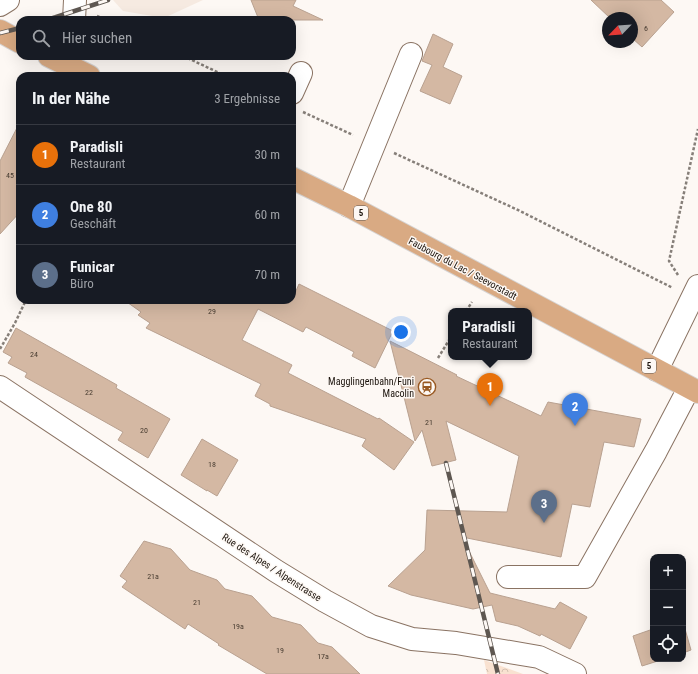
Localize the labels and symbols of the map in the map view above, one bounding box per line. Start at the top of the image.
north arrow [602,12,638,48]
house number: 6 [644,24,648,33]
house number: 45 [6,171,14,180]
road number: 5 [354,206,368,220]
street label: Faubourg du Lac / Seevorstadt [407,235,519,302]
house number: 29 [208,307,216,316]
your location [391,322,411,342]
house number: 24 [30,350,38,359]
road number: 5 [642,359,656,373]
pin: 1 [477,373,503,406]
place label: Magglingenbahn/Funi Macolin [328,376,414,399]
station icon: Magglingenbahn/Funi Macolin [417,377,437,397]
house number: 22 [85,388,93,397]
pin: 2 [562,393,588,426]
house number: 21 [425,418,433,427]
house number: 20 [140,426,148,435]
house number: 18 [208,460,216,469]
pin: 3 [531,490,557,523]
street label: Rue des Alpes / Alpenstrasse [220,531,323,604]
house number: 21a [147,572,159,581]
house number: 21 [193,598,201,607]
house number: 19a [232,622,244,631]
house number: 19 [276,646,284,655]
house number: 17a [317,652,329,661]

